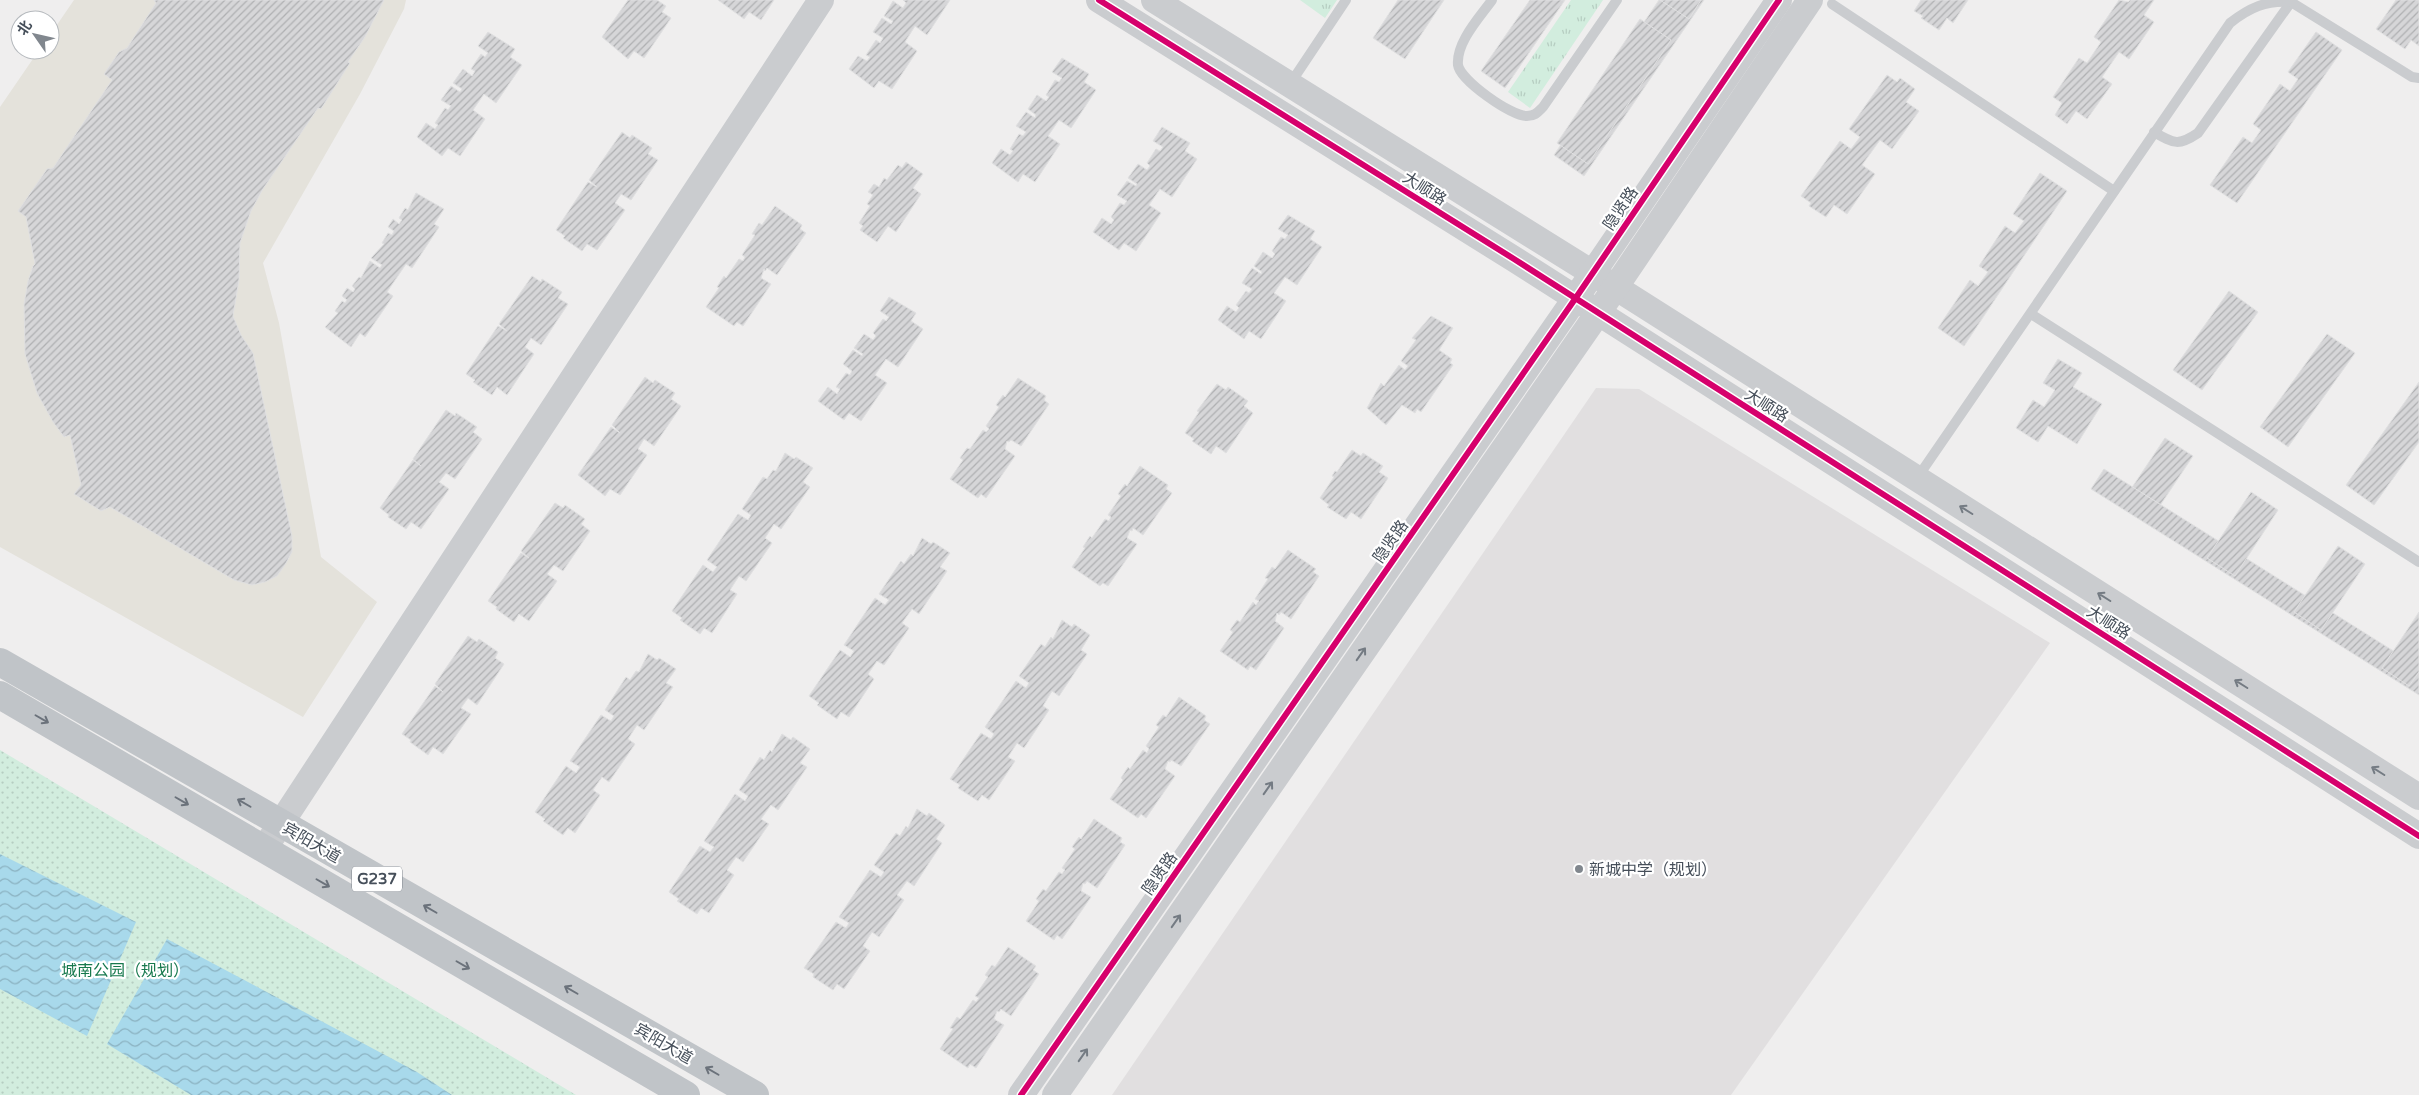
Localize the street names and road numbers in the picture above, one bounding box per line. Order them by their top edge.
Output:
street label: 大顺路 [1399,168,1450,210]
street label: 隐贤路 [1599,183,1643,234]
street label: 大顺路 [1741,385,1792,427]
street label: 隐贤路 [1369,516,1413,567]
street label: 大顺路 [2083,602,2134,644]
street label: 宾阳大道 [279,818,344,868]
street label: 隐贤路 [1138,848,1182,899]
road number: G237 [352,866,402,892]
street label: 宾阳大道 [631,1019,696,1069]

